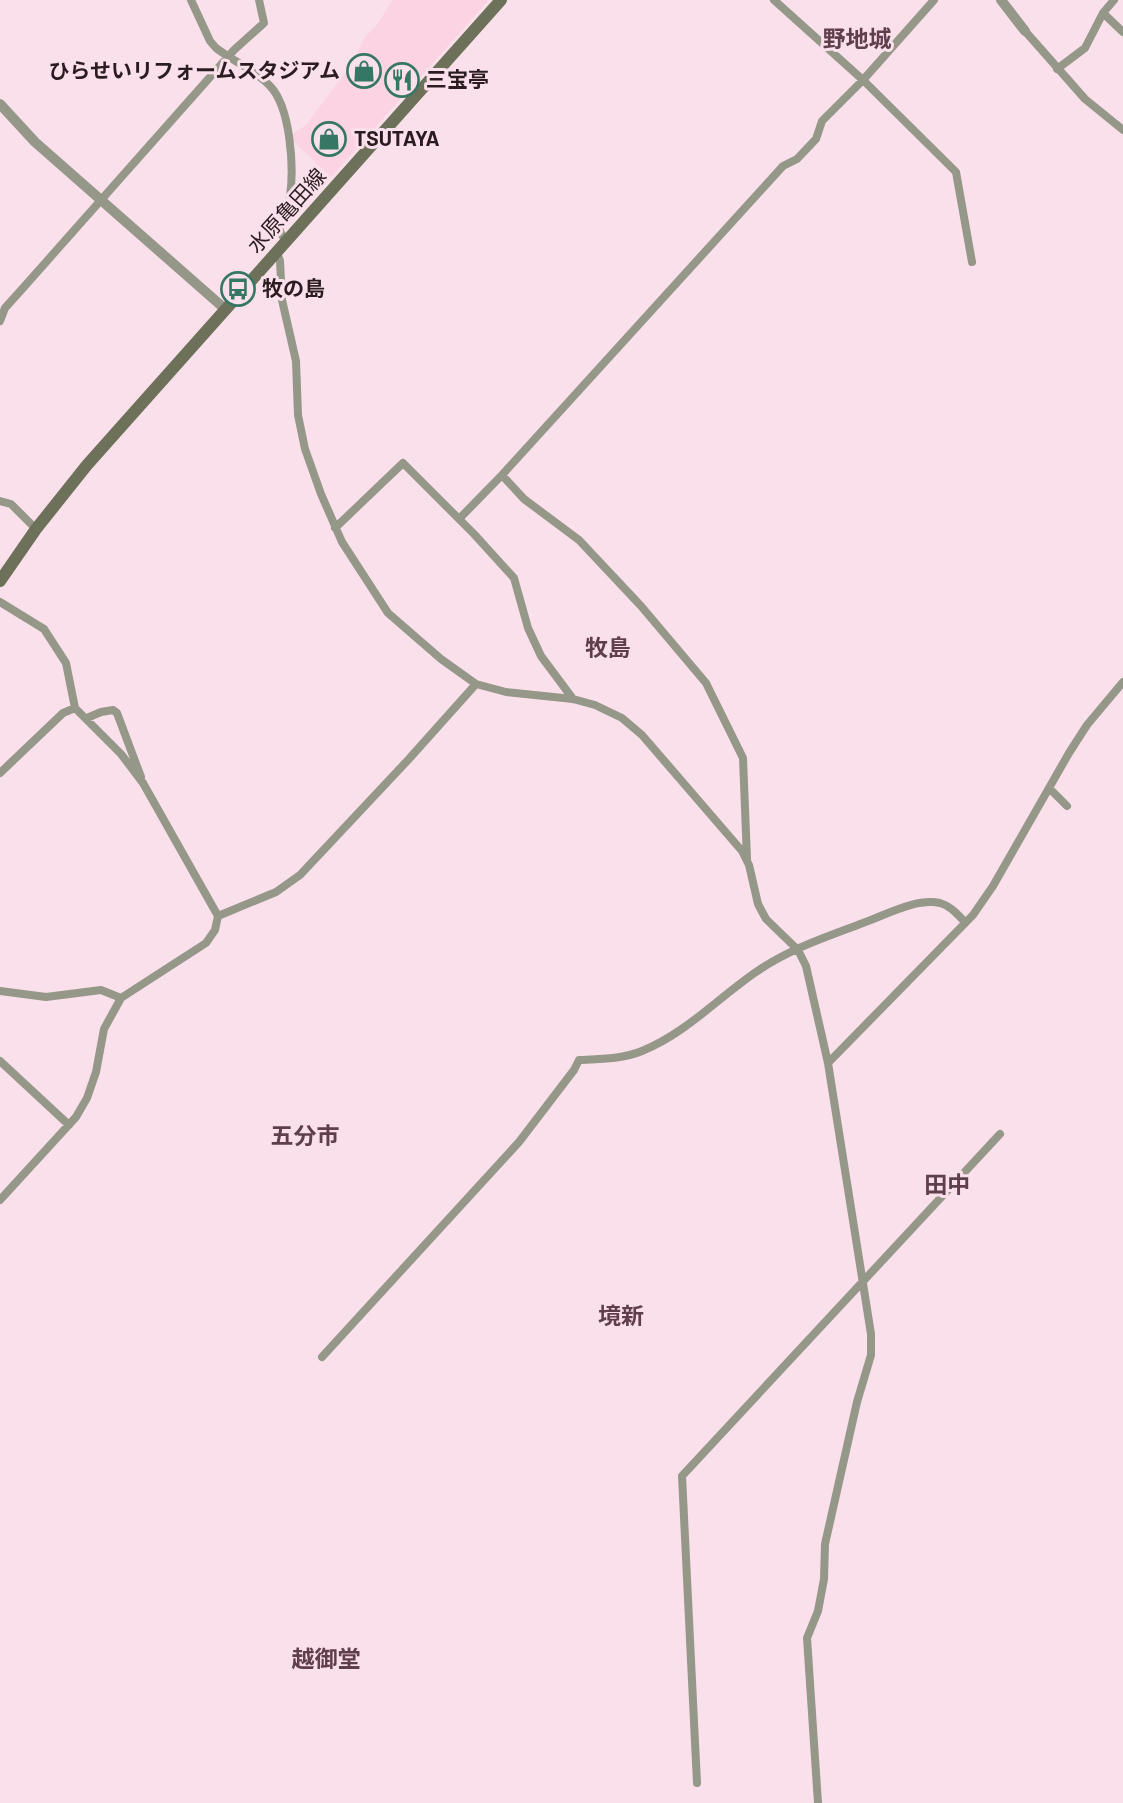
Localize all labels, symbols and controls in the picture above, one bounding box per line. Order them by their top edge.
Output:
district label: 野地城 [823,24,892,52]
shop icon: ひらせいリフォームスタジアム [345,52,383,90]
place label: ひらせいリフォームスタジアム [49,57,340,82]
restaurant icon: 三宝亭 [383,61,421,99]
place label: 三宝亭 [426,66,489,91]
shop icon: TSUTAYA [310,120,348,158]
place label: TSUTAYA [354,125,439,150]
street label: 水原亀田線 [241,163,330,257]
bus stop icon: 牧の島 [219,270,257,308]
place label: 牧の島 [262,275,325,300]
district label: 牧島 [585,633,631,661]
district label: 五分市 [271,1121,340,1149]
district label: 田中 [924,1170,970,1198]
district label: 境新 [598,1301,644,1329]
district label: 越御堂 [292,1644,361,1672]

